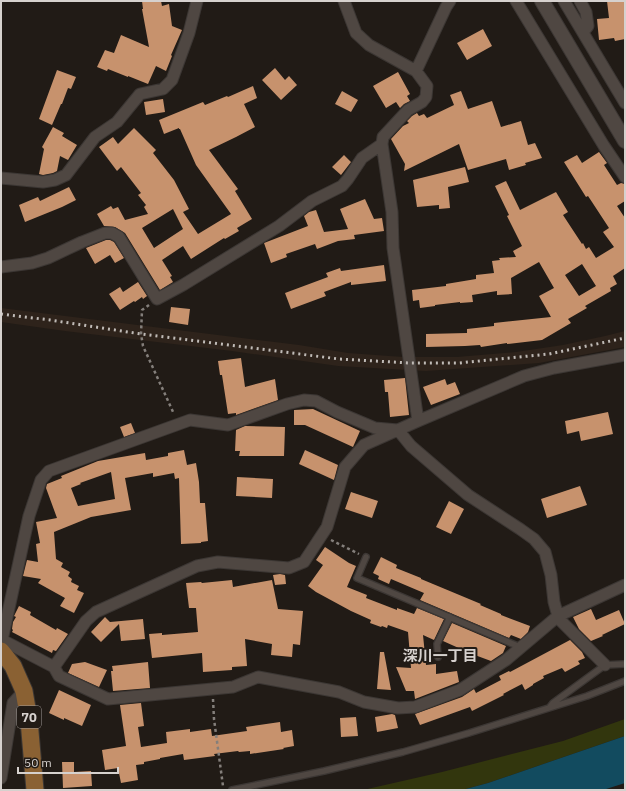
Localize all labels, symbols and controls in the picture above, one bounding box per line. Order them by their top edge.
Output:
district label: 深川一丁目 [402,646,478,665]
road number: 70 [17,706,41,728]
scale bar [18,749,118,775]
text: 50 m [24,755,52,770]

